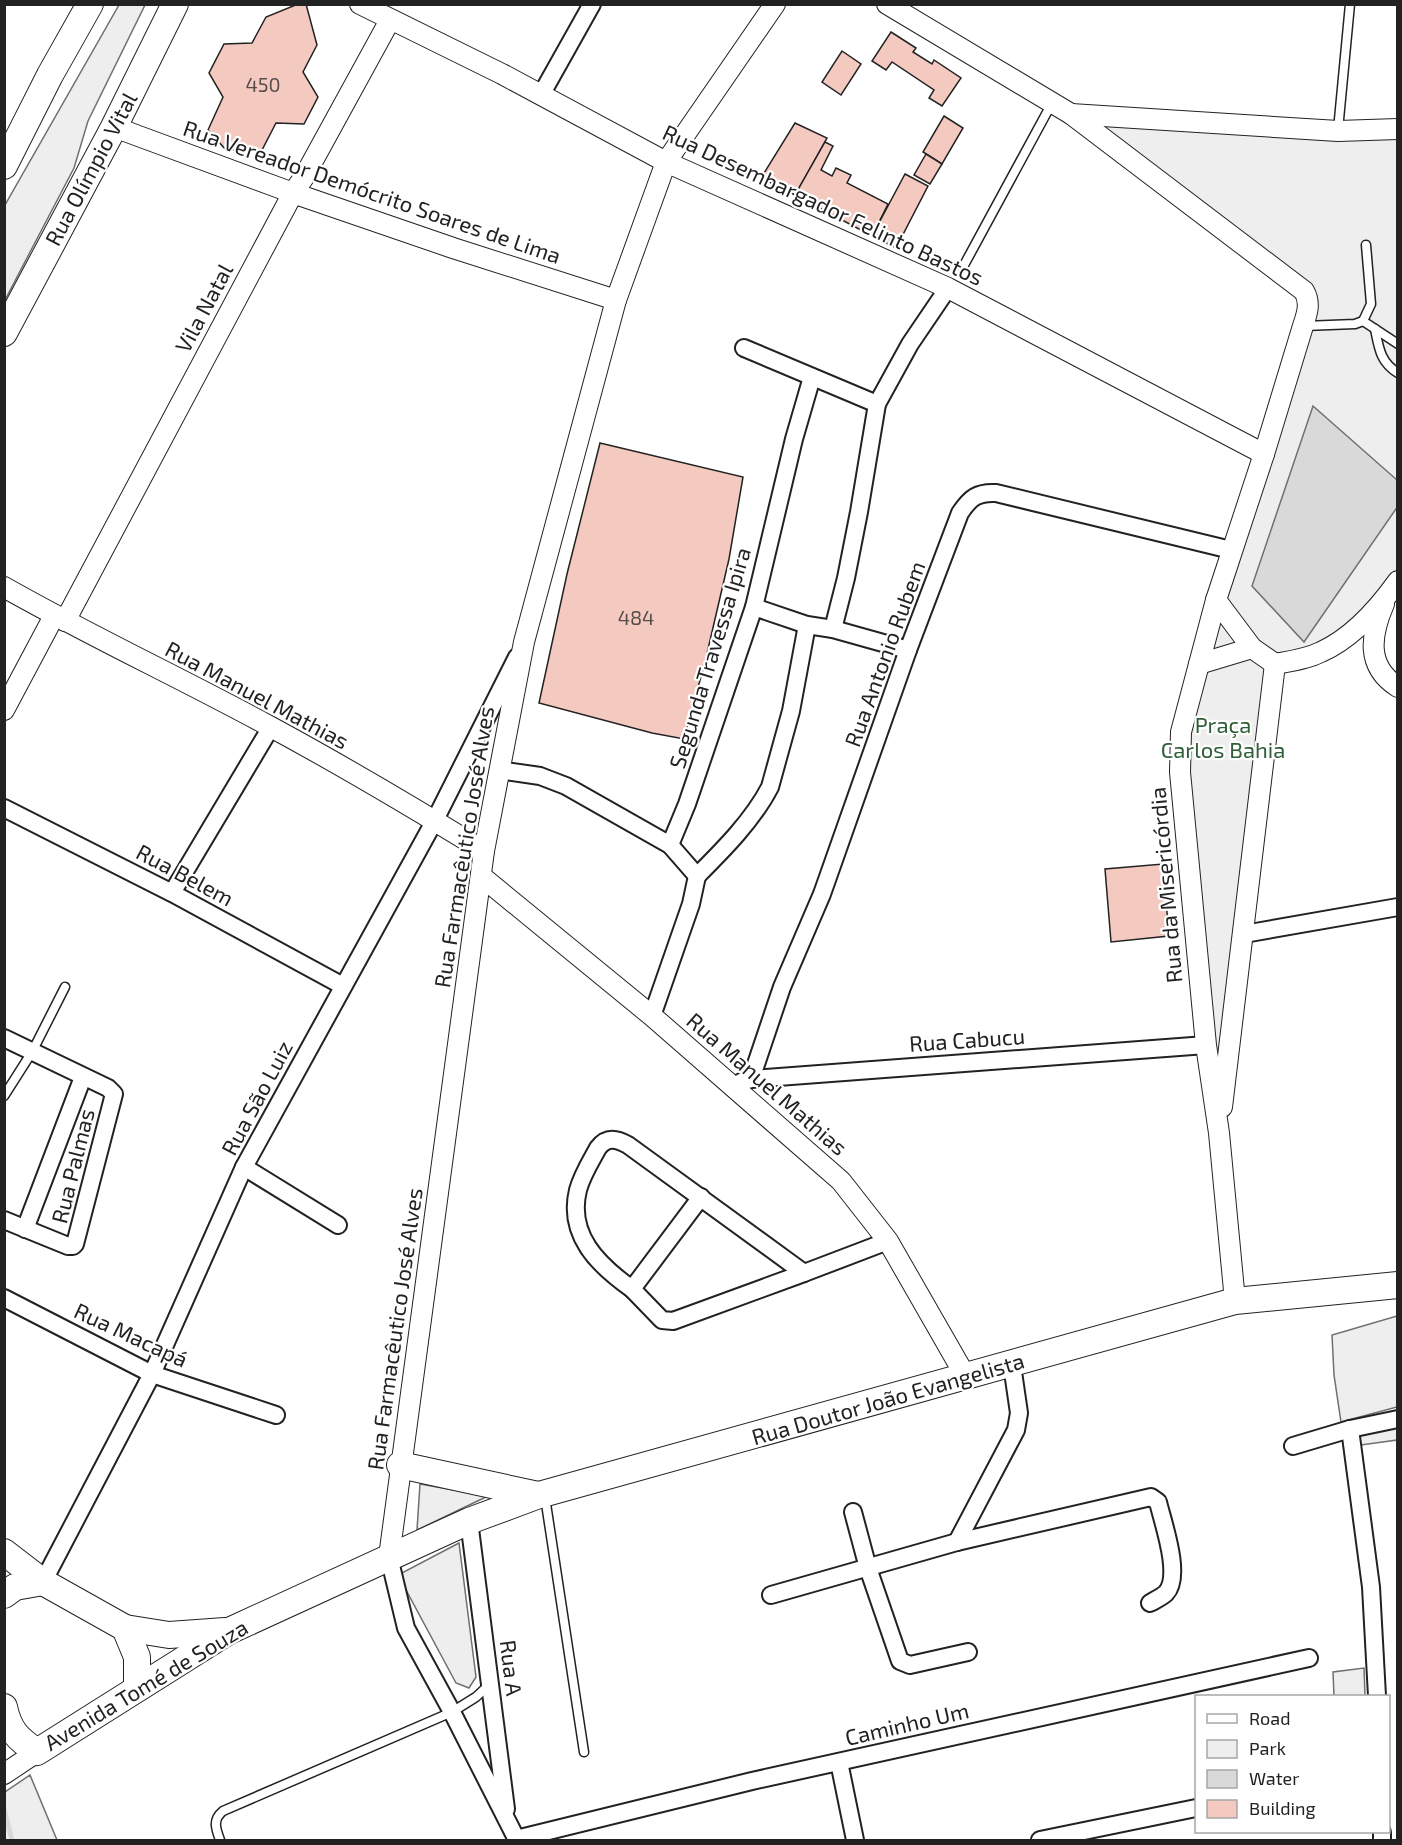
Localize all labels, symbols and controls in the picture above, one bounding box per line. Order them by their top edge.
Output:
house number: 450 [245,72,281,96]
street label: Rua Olímpio Vital [39,87,142,250]
street label: Rua Vereador Demócrito Soares de Lima [180,114,565,268]
street label: Rua Desembargador Felinto Bastos [659,118,988,290]
street label: Vila Natal [169,258,238,356]
street label: Segunda Travessa Ipira [663,544,755,772]
street label: Rua Antonio Rubem [838,557,930,750]
house number: 484 [618,605,654,629]
street label: Rua Manuel Mathias [161,635,354,753]
street label: Rua Farmacêutico José Alves [428,704,498,989]
park label: Praça Carlos Bahia [1161,711,1285,762]
street label: Rua da Misericórdia [1143,786,1187,984]
street label: Rua Belem [132,838,238,911]
street label: Rua Manuel Mathias [682,1007,853,1160]
street label: Rua Cabucu [908,1022,1026,1056]
street label: Rua São Luiz [215,1036,297,1159]
street label: Rua Palmas [45,1106,99,1226]
street label: Rua Farmacêutico José Alves [361,1186,427,1472]
street label: Rua Macapá [71,1296,192,1372]
street label: Rua Doutor João Evangelista [748,1347,1027,1449]
street label: Avenida Tomé de Souza [39,1613,252,1755]
street label: Rua A [496,1638,528,1698]
legend [1195,1695,1390,1833]
street label: Caminho Um [842,1696,971,1750]
text: Road [1249,1707,1290,1729]
text: Park [1249,1737,1286,1759]
text: Water [1249,1767,1299,1789]
text: Building [1249,1797,1316,1819]

